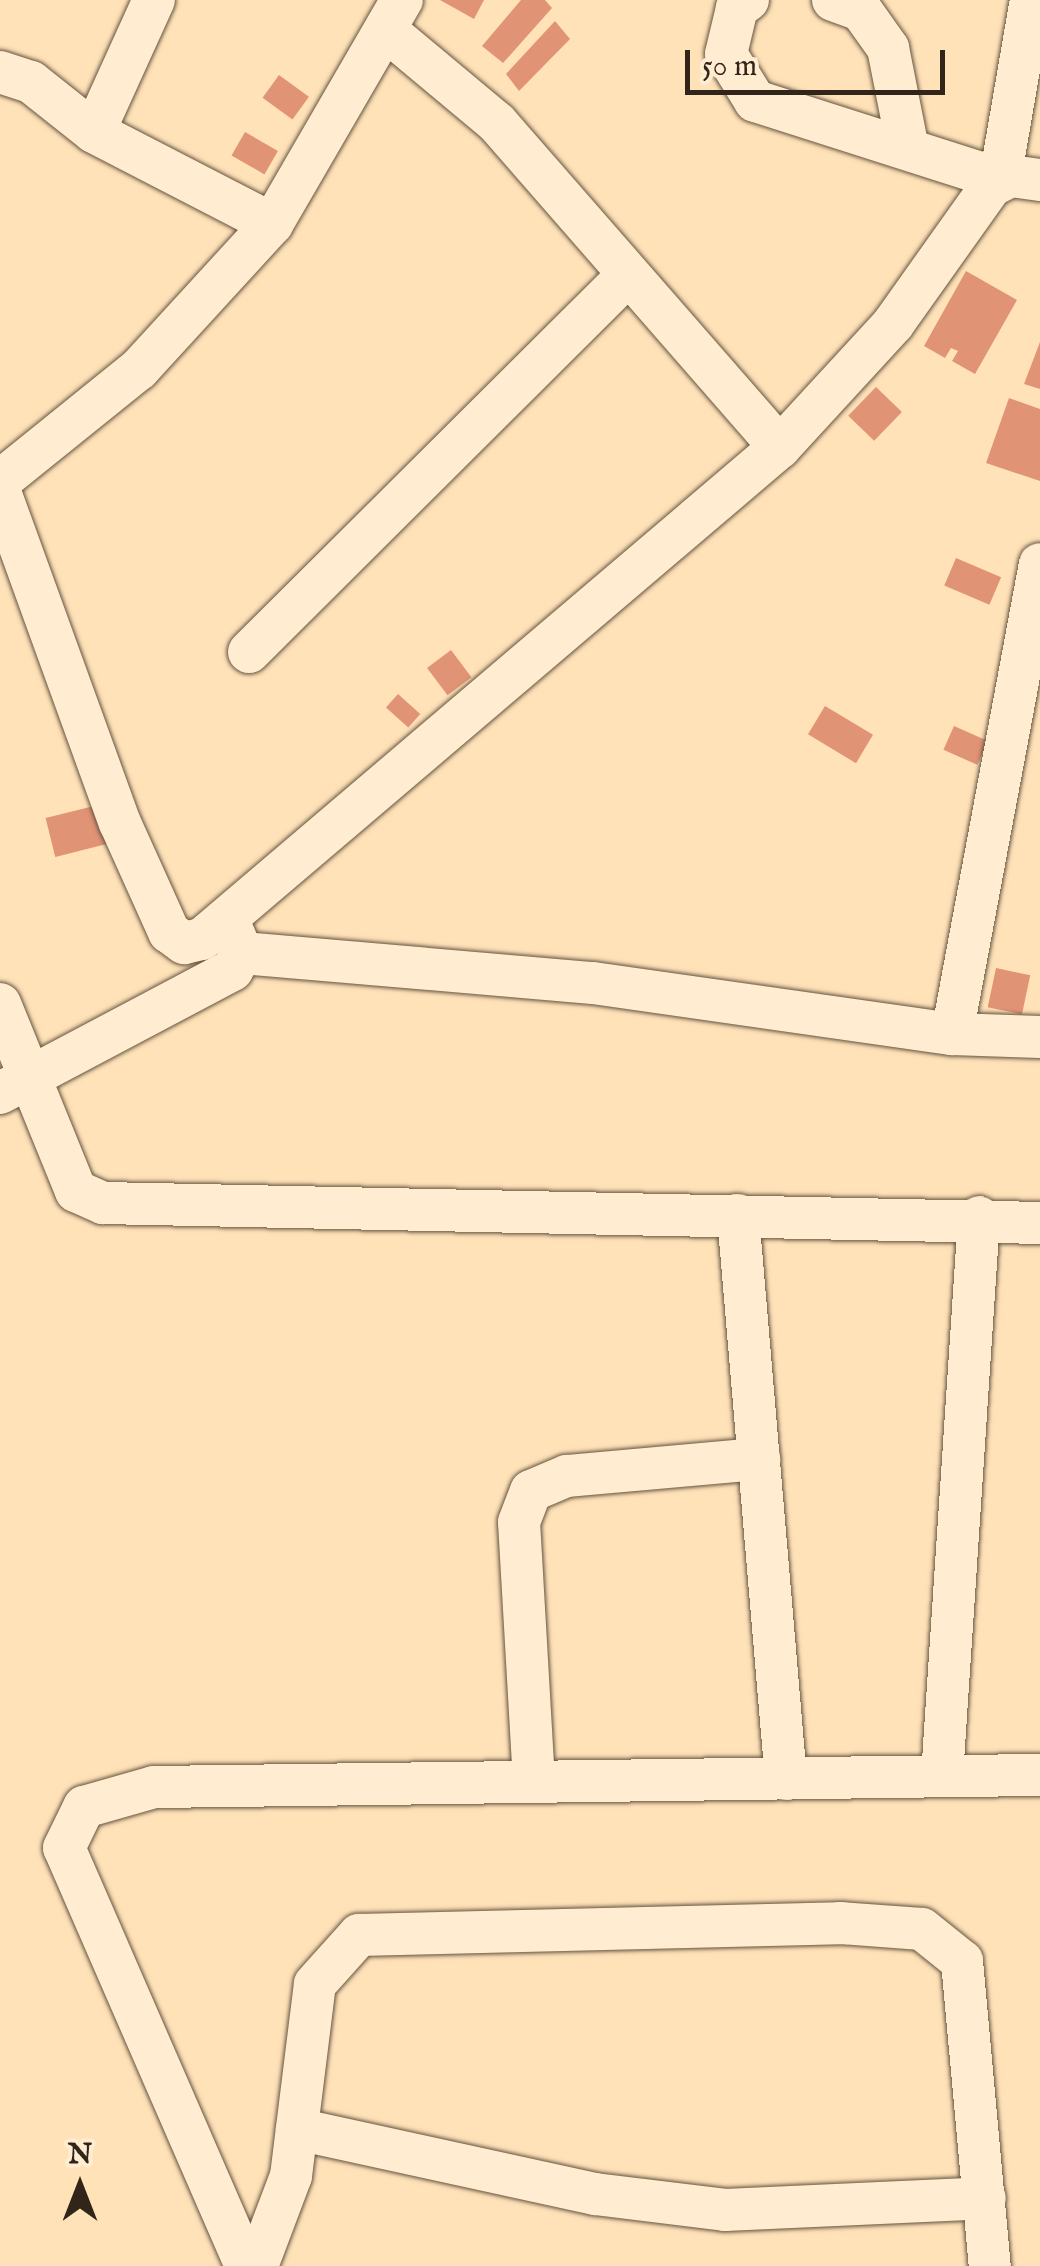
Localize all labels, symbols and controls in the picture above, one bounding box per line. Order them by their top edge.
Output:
scale bar [690,30,950,92]
text: 50 m [702,48,757,86]
north arrow [30,2136,130,2236]
text: N [68,2138,92,2173]

